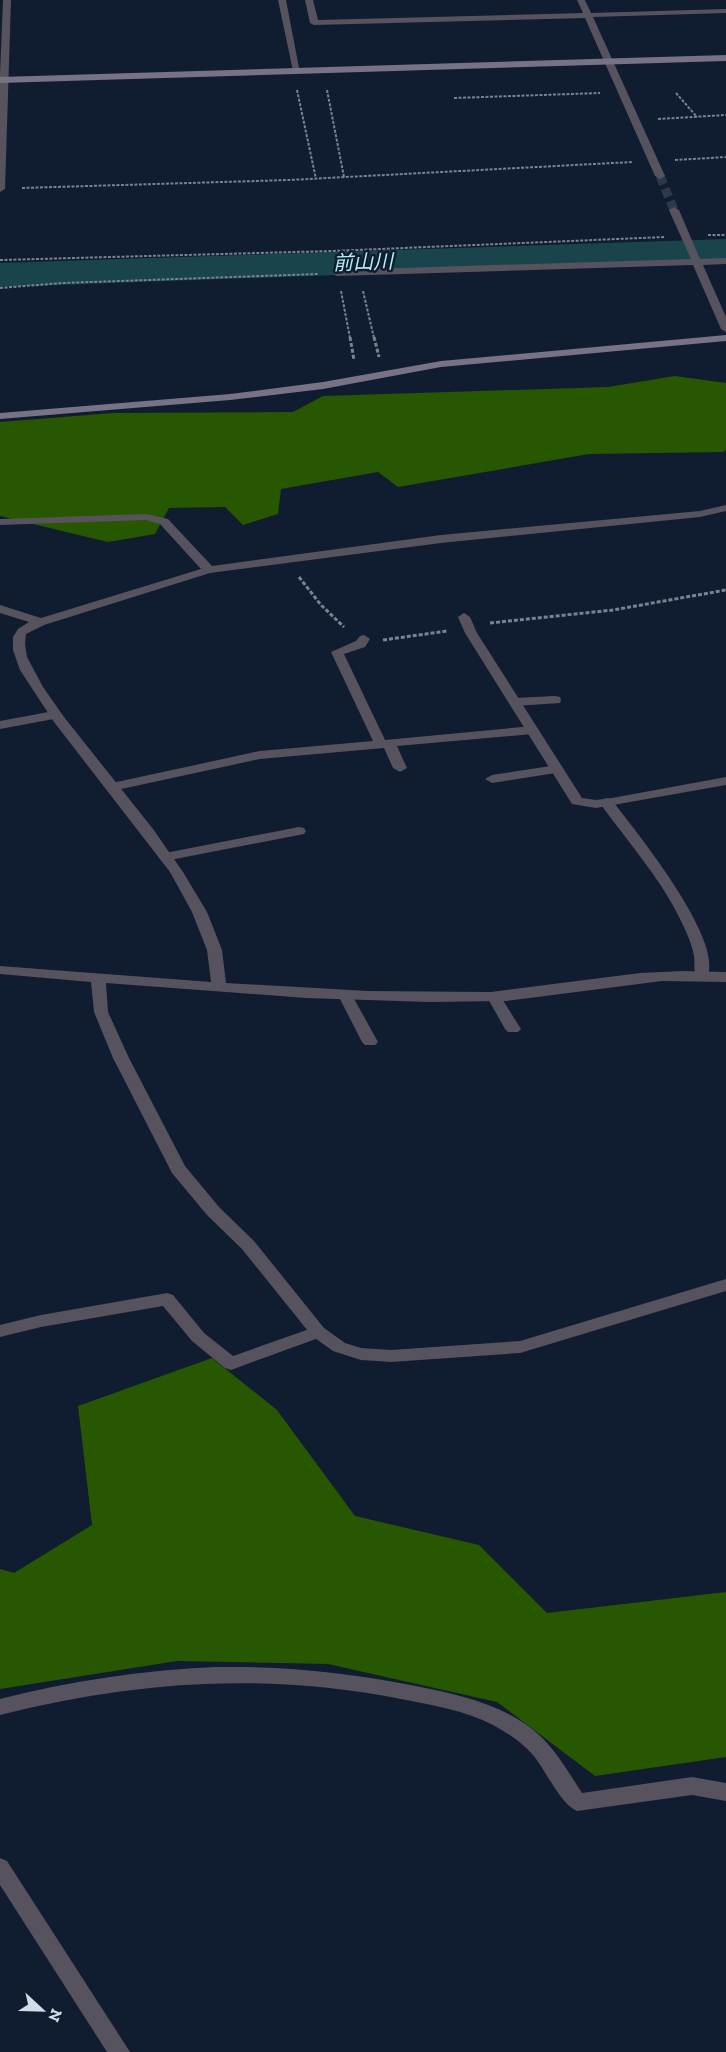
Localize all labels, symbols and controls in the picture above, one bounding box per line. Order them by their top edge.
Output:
water label: 前山川 [333,249,395,275]
north arrow [12,1980,72,2040]
text: N [44,2006,67,2025]

